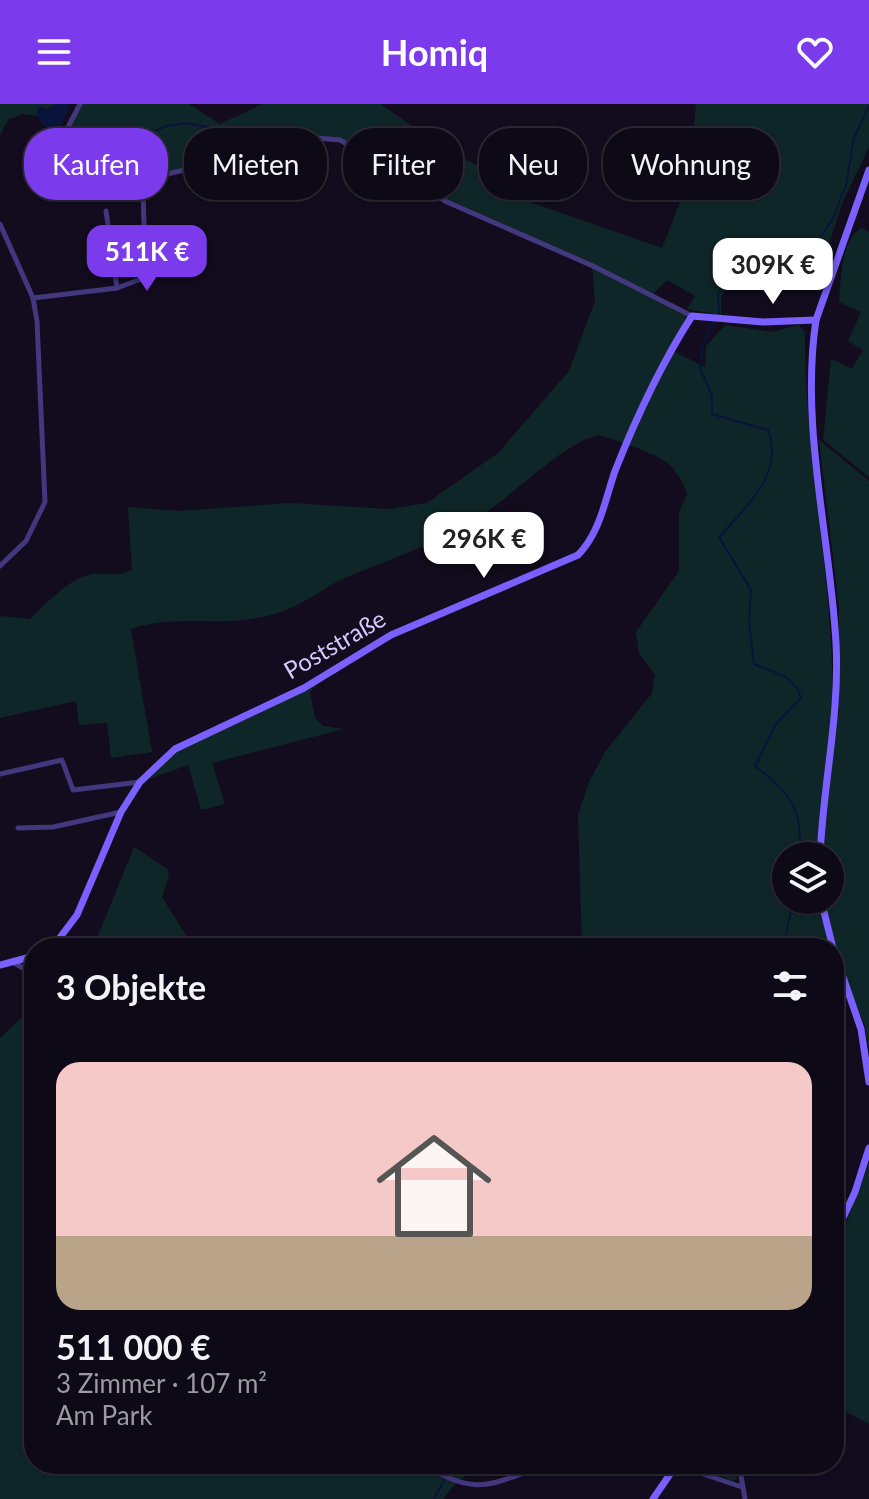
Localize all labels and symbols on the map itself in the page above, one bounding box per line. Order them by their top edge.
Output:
pin: 511K € [82,225,212,293]
pin: 309K € [708,238,838,306]
pin: 296K € [419,512,549,580]
street label: Poststraße [278,603,390,684]

